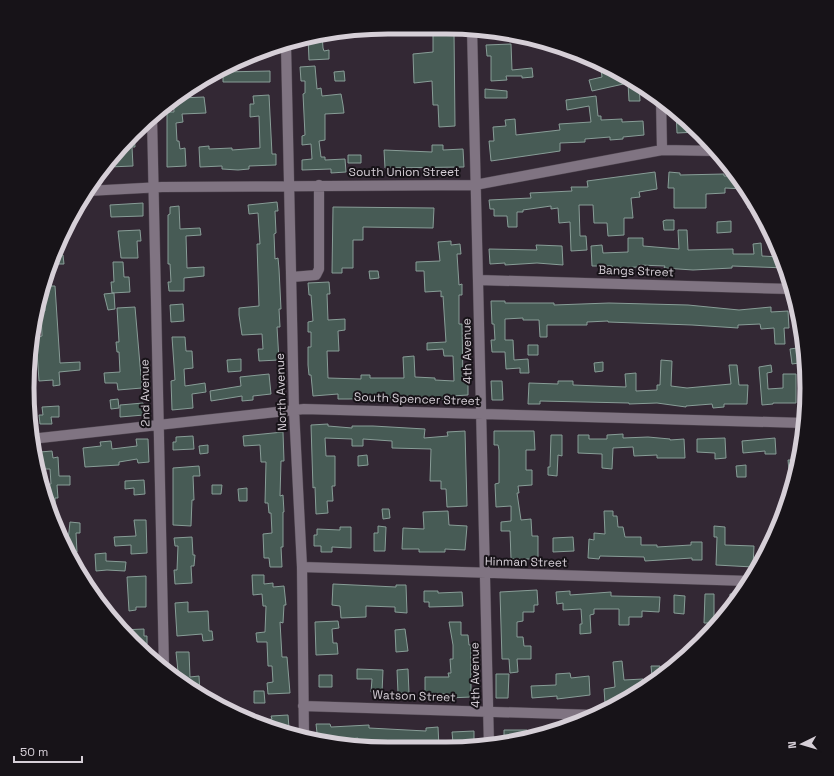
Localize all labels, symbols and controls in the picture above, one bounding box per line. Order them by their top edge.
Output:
street label: South Union Street [349,164,459,180]
street label: Bangs Street [598,262,674,280]
street label: 4th Avenue [458,318,476,384]
street label: North Avenue [272,353,290,431]
street label: 2nd Avenue [136,359,154,427]
street label: South Spencer Street [354,389,480,409]
street label: Hinman Street [485,553,567,571]
street label: 4th Avenue [466,642,484,708]
street label: Watson Street [372,687,456,705]
north arrow [782,724,822,764]
scale bar [14,738,82,764]
text: N [785,741,799,749]
text: 50 m [20,744,48,760]

